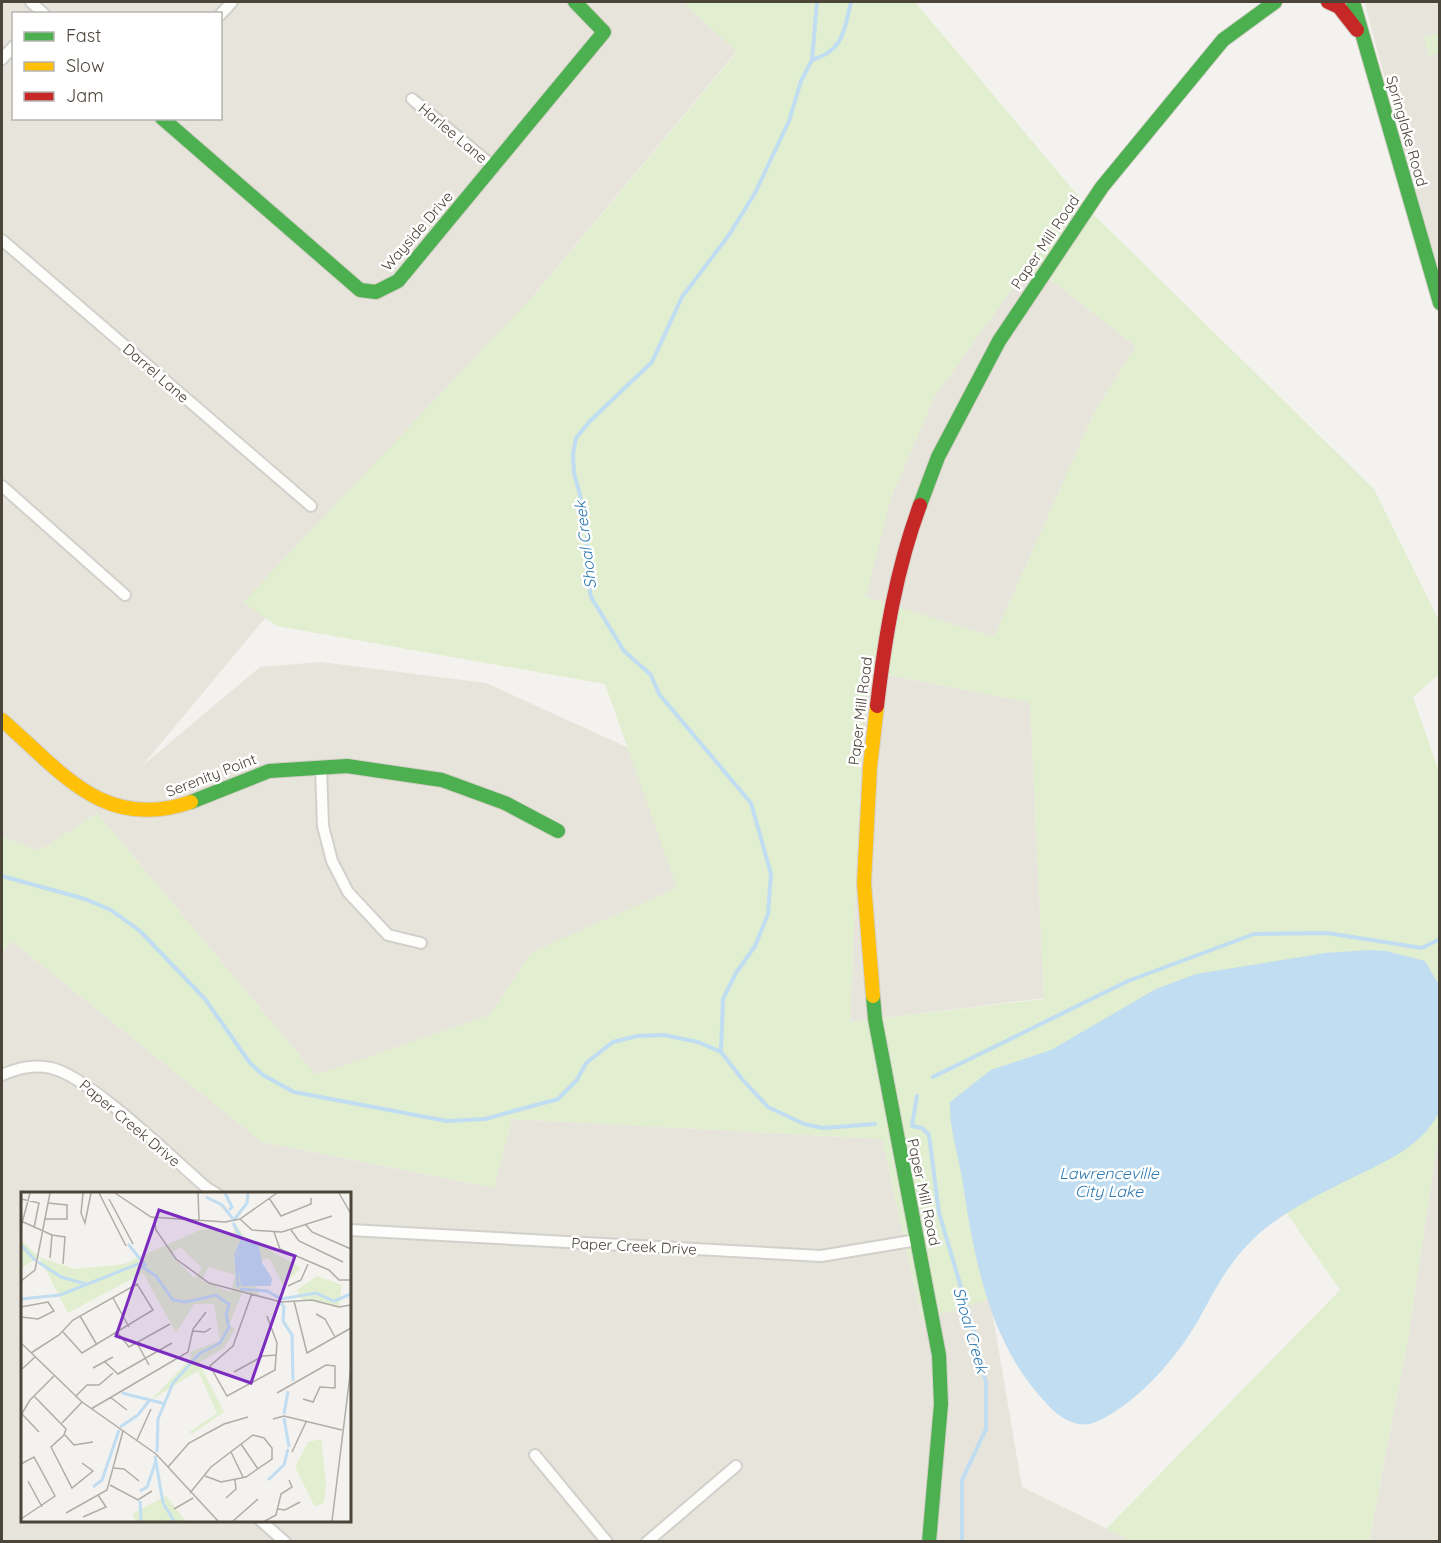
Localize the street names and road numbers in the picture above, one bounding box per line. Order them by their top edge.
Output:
street label: Springlake Road [1382,73,1432,189]
street label: Harlee Lane [415,99,491,167]
street label: Wayside Drive [377,187,457,275]
street label: Paper Mill Road [1007,191,1083,293]
street label: Darrel Lane [119,339,193,407]
street label: Paper Mill Road [844,656,876,766]
street label: Serenity Point [163,749,259,801]
street label: Paper Creek Drive [76,1075,184,1171]
street label: Paper Mill Road [903,1137,945,1247]
street label: Paper Creek Drive [571,1233,697,1259]

